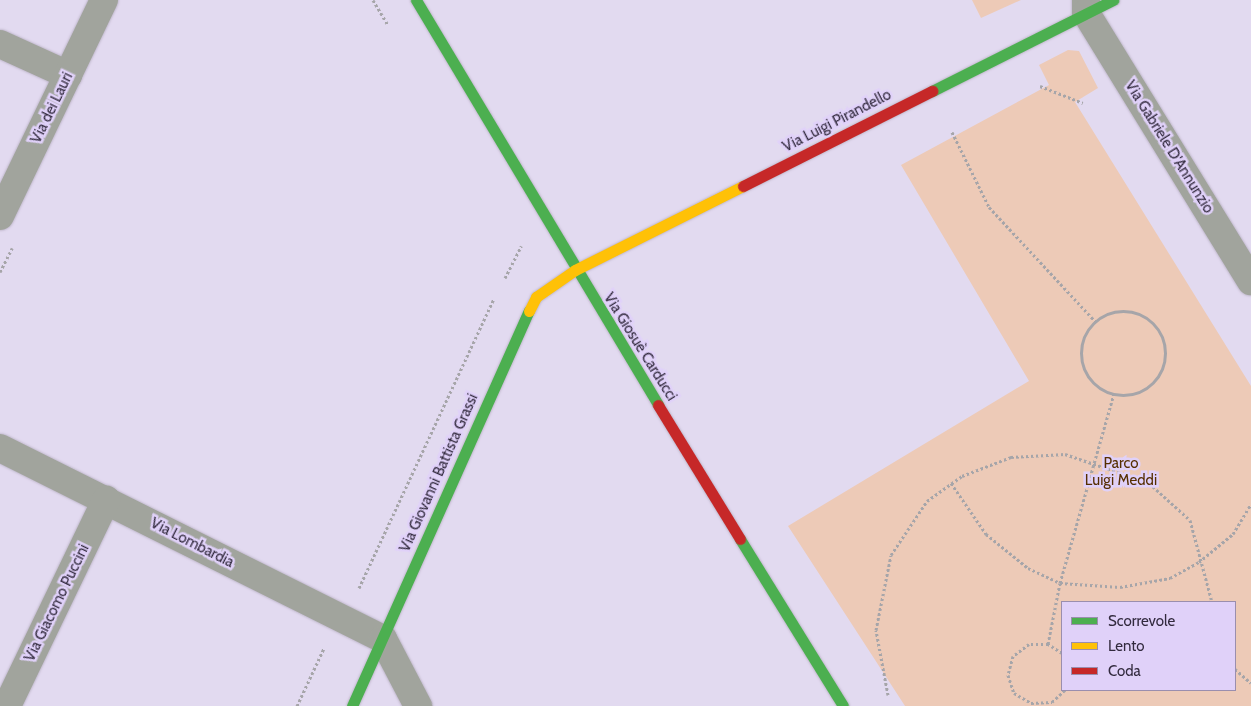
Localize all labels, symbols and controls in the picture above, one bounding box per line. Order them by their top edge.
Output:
street label: Via dei Lauri [27,70,77,146]
street label: Via Gabriele D'Annunzio [1121,77,1217,217]
street label: Via Luigi Pirandello [780,86,894,156]
street label: Via Giosuè Carducci [600,290,680,404]
street label: Via Giovanni Battista Grassi [396,391,482,555]
park label: Parco Luigi Meddi [1085,454,1157,489]
street label: Via Lombardia [147,514,237,572]
street label: Via Giacomo Puccini [21,541,93,665]
legend [1061,601,1236,691]
text: Scorrevole [1108,612,1175,630]
text: Lento [1108,637,1145,655]
text: Coda [1108,662,1141,680]

